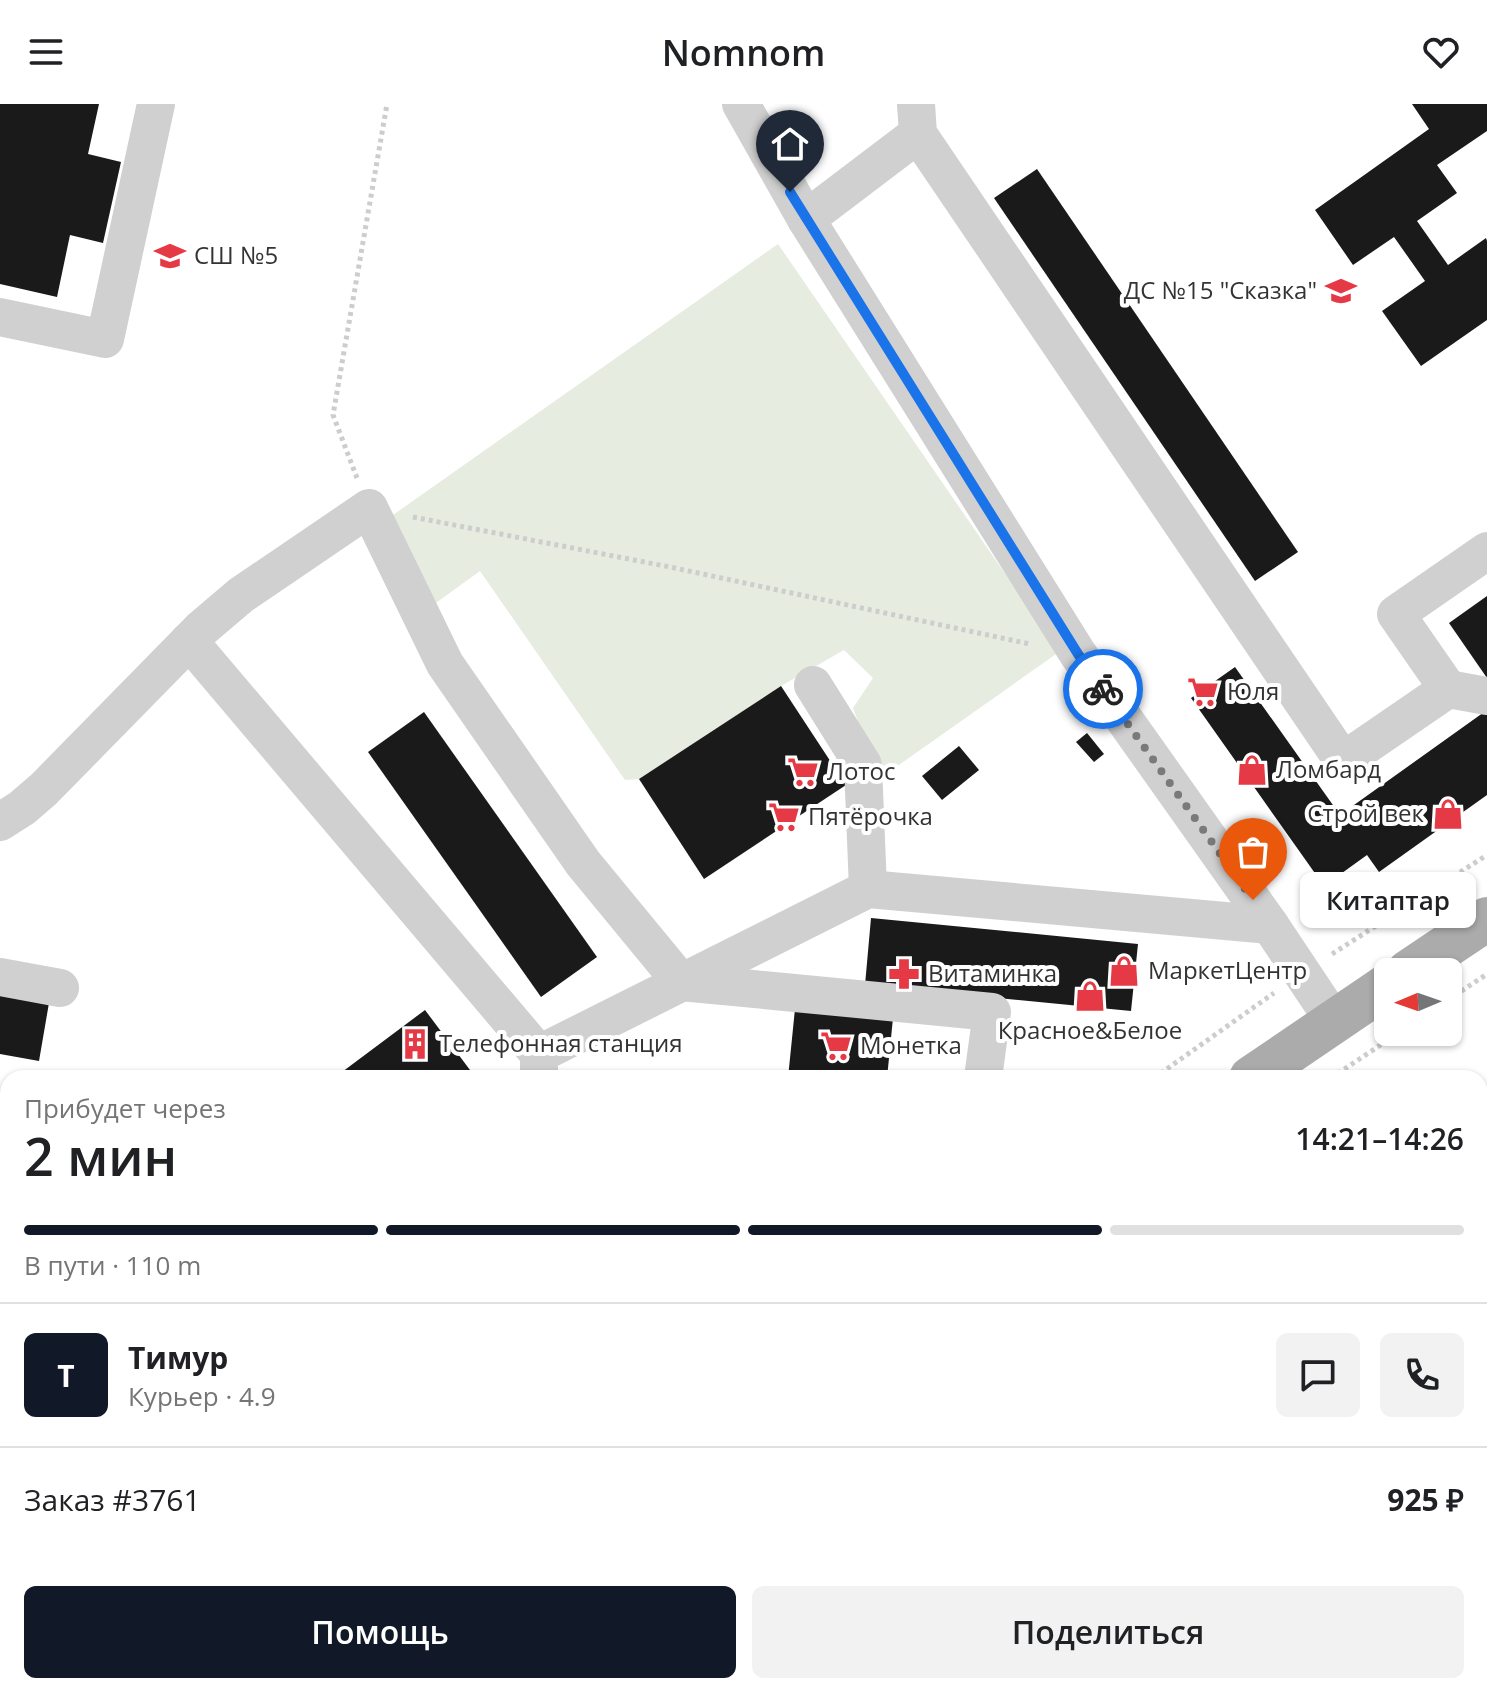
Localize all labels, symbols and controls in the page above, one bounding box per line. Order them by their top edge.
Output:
text: Nomnom [662,28,825,77]
icon: menu [24,30,68,74]
icon: heart [1419,30,1463,74]
pin [756,110,824,192]
icon: home [768,122,812,166]
place label: СШ №5 [194,238,278,271]
school or university icon: СШ №5 [153,239,187,273]
place label: ДС №15 "Сказка" [1124,273,1317,306]
school or university icon: ДС №15 "Сказка" [1324,274,1358,308]
courier [1063,649,1143,729]
icon: bike [1081,667,1125,711]
place label: Юля [1227,674,1279,707]
supermarket icon: Юля [1186,675,1220,709]
place label: Ломбард [1276,752,1381,785]
shop icon: Ломбард [1235,753,1269,787]
place label: Лотос [827,754,896,787]
supermarket icon: Лотос [786,755,820,789]
place label: Строй век [1307,796,1425,829]
shop icon: Строй век [1431,797,1465,831]
place label: Пятёрочка [808,799,933,832]
supermarket icon: Пятёрочка [767,800,801,834]
pin [1219,818,1287,900]
icon: bag [1231,830,1275,874]
callout: Китаптар [1301,872,1477,928]
text: Китаптар [1326,882,1450,918]
place label: МаркетЦентр [1148,953,1307,986]
shop icon: МаркетЦентр [1107,954,1141,988]
place label: Витаминка [928,956,1057,989]
pharmacy icon: Витаминка [887,957,921,991]
north arrow [1374,958,1462,1046]
map controls [1374,958,1462,1046]
shop icon: Красное&Белое [1073,979,1107,1013]
place label: Красное&Белое [998,1013,1182,1046]
place label: Телефонная станция [439,1026,683,1059]
building icon: Телефонная станция [398,1027,432,1061]
place label: Монетка [860,1028,962,1061]
supermarket icon: Монетка [819,1029,853,1063]
text: Прибудет через [24,1090,226,1126]
text: 14:21–14:26 [1295,1118,1464,1159]
text: 2 мин [24,1120,177,1191]
text: В пути · 110 m [24,1247,201,1283]
button: chat [1276,1333,1360,1417]
button: phone [1380,1333,1464,1417]
text: Тимур [128,1337,228,1378]
text: Т [57,1355,75,1396]
text: Курьер · 4.9 [128,1378,276,1414]
text: Заказ #3761 [24,1479,201,1520]
text: 925 ₽ [1387,1479,1464,1520]
button: Помощь [24,1586,736,1678]
button: Поделиться [752,1586,1464,1678]

